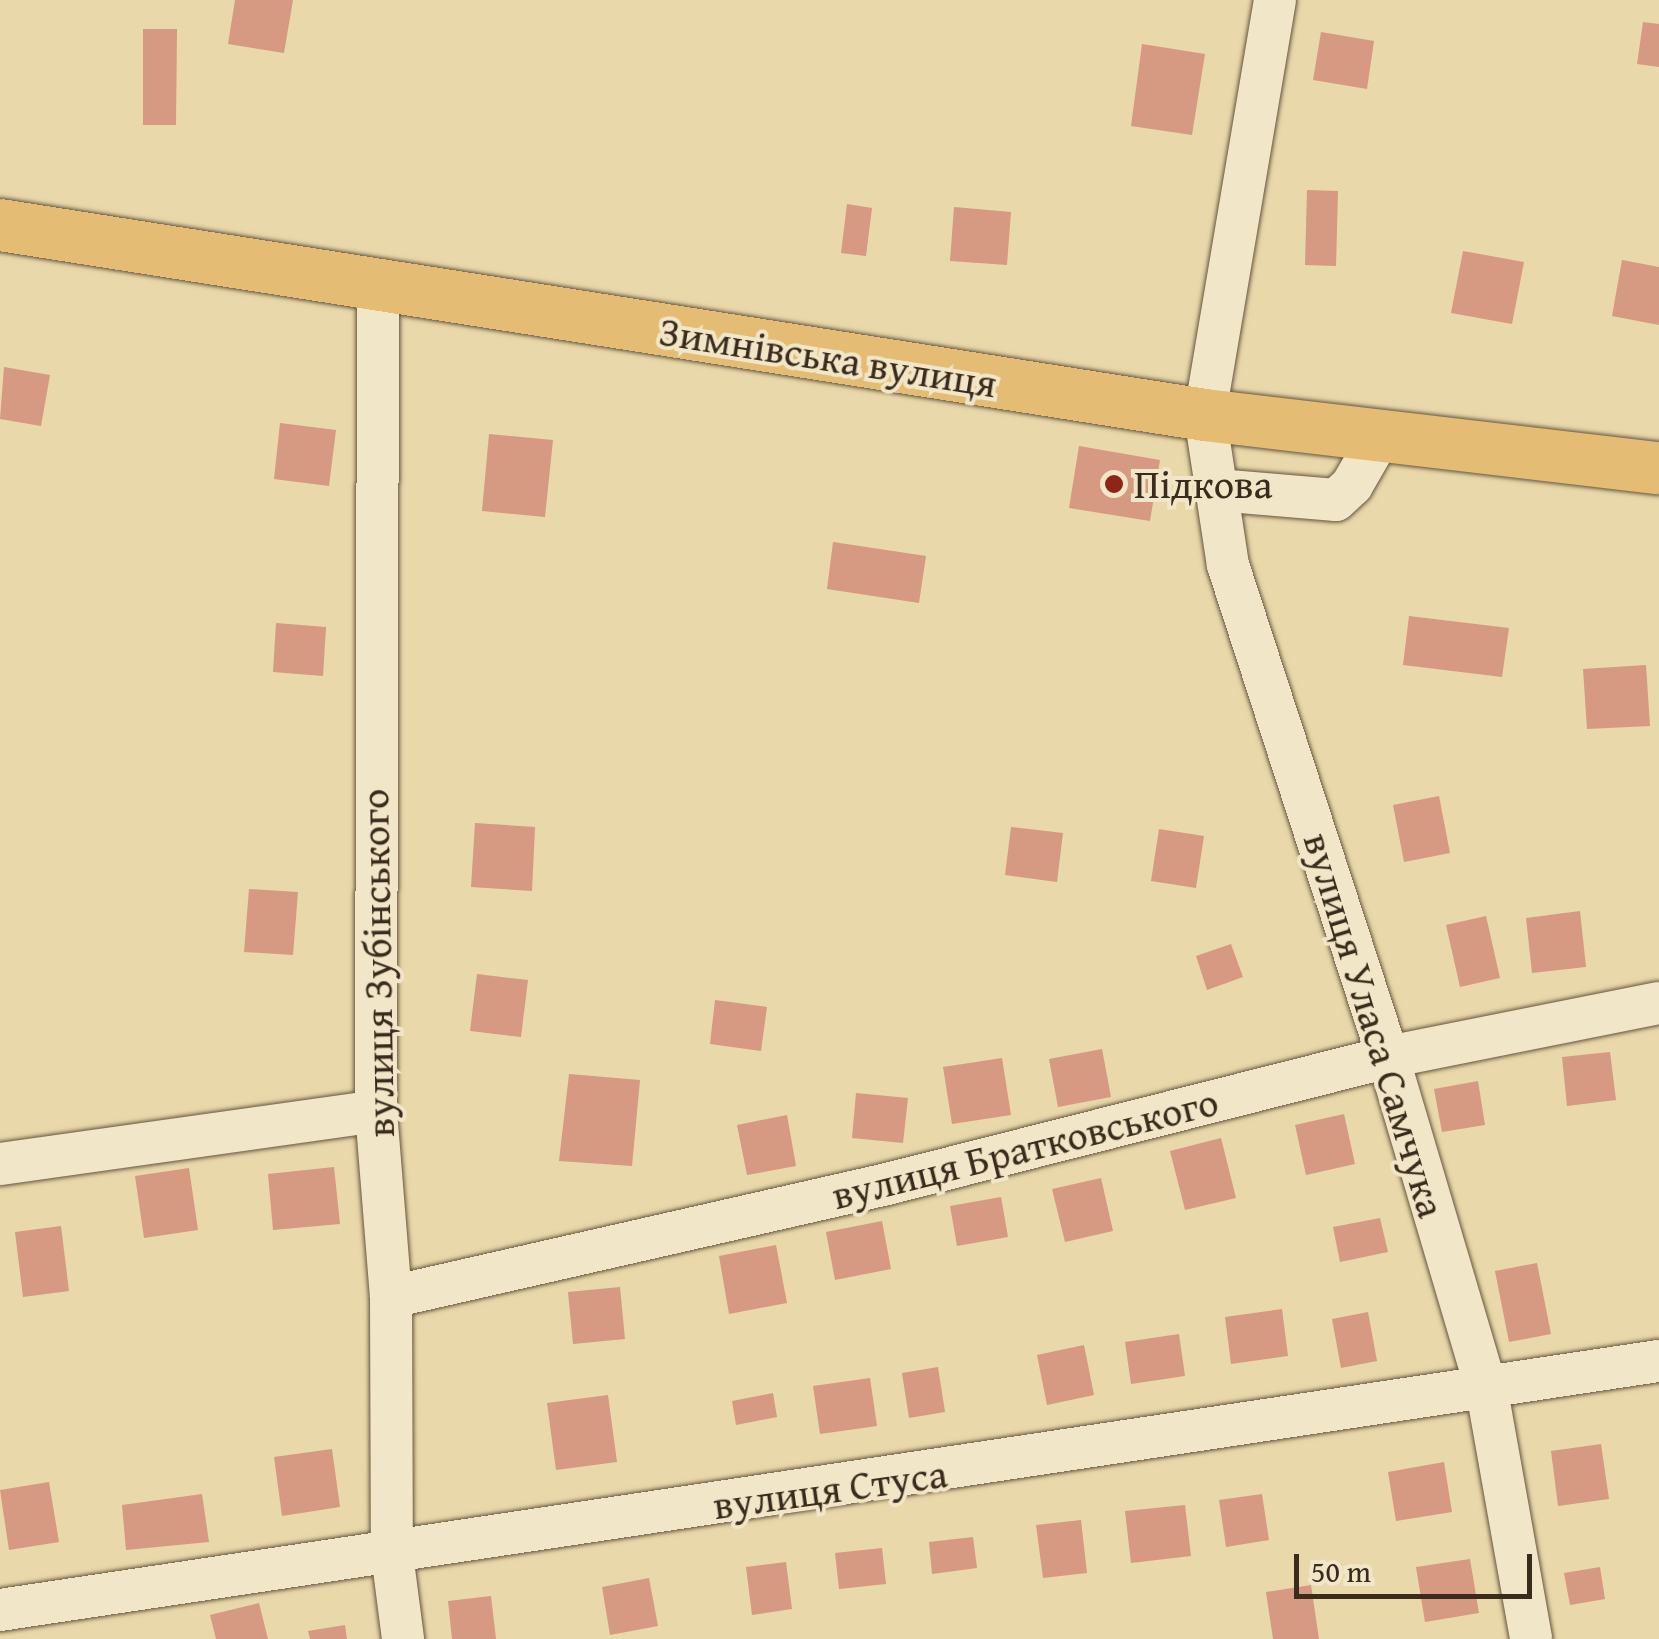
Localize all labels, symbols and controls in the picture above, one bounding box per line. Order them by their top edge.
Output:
street label: Зимнівська вулиця [656,307,1000,407]
place label: Підкова [1134,460,1273,508]
marker: Підкова [1103,473,1125,495]
street label: вулиця Зубінського [350,788,404,1138]
street label: вулиця Уласа Самчука [1294,827,1456,1223]
street label: вулиця Братковського [827,1077,1223,1219]
street label: вулиця Стуса [710,1449,950,1529]
scale bar [1299,1534,1536,1596]
text: 50 m [1311,1549,1371,1593]

